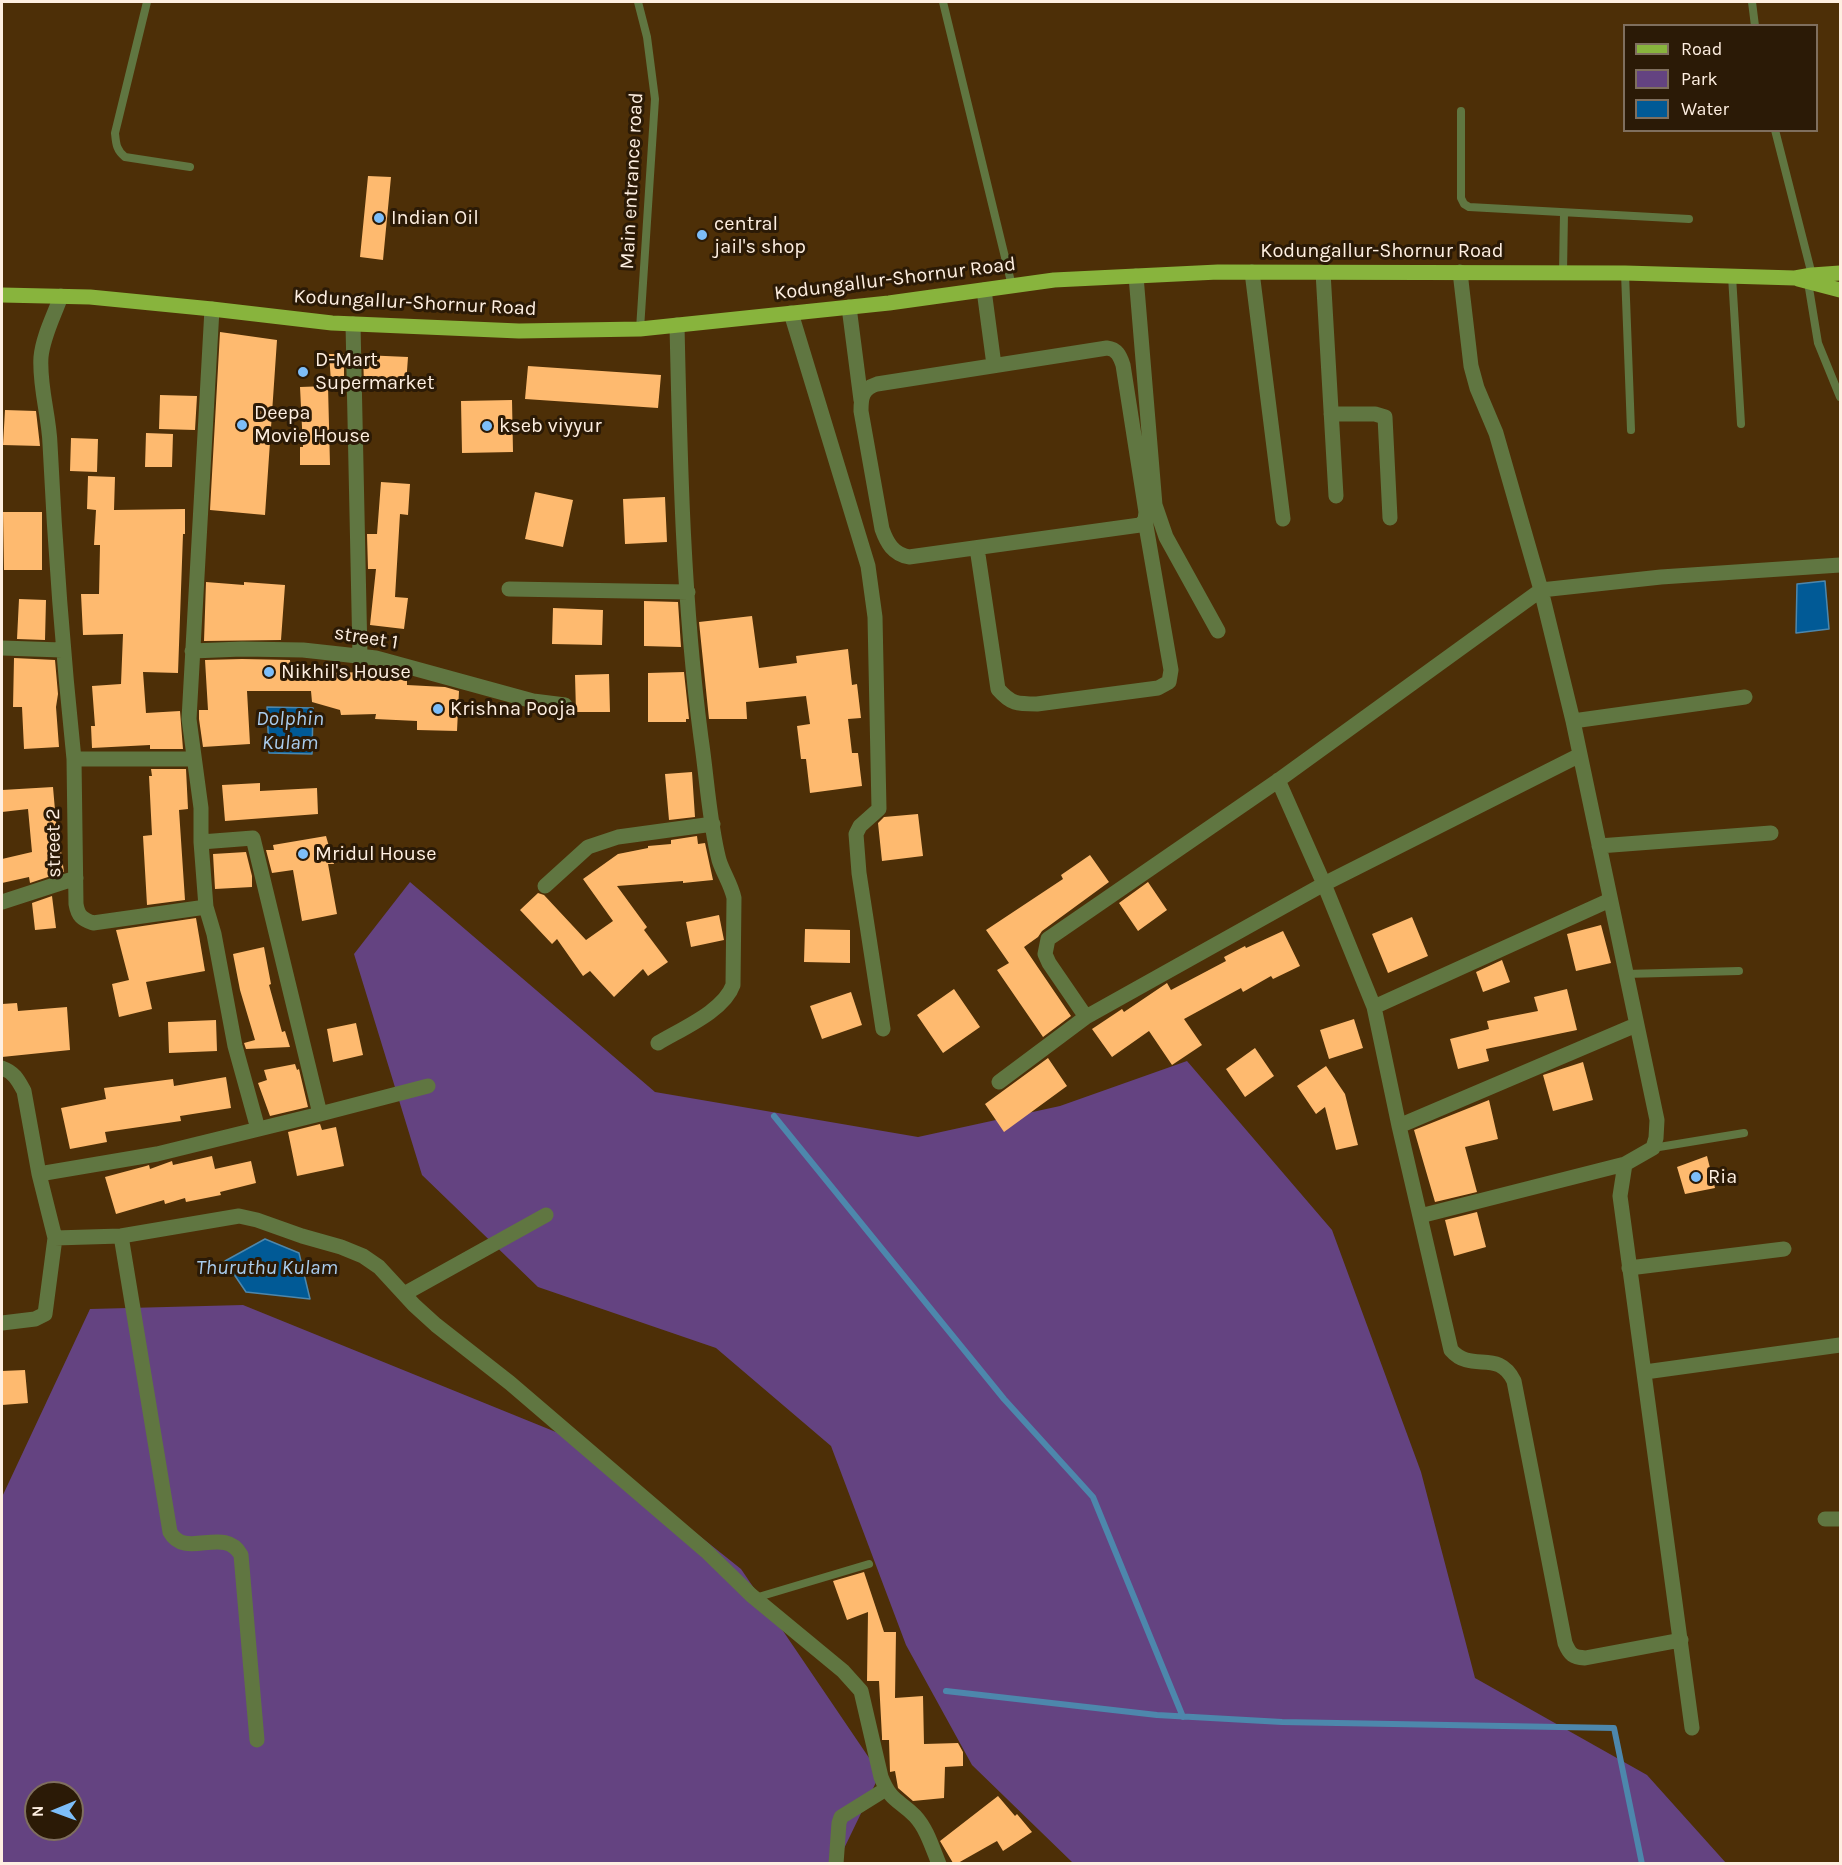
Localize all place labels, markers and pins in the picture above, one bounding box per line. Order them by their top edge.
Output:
place label: Indian Oil [391,206,479,230]
marker: Indian Oil [372,211,386,225]
place label: central jail's shop [714,212,806,259]
marker: central jail's shop [695,228,709,242]
place label: D-Mart Supermarket [315,348,434,395]
marker: D-Mart Supermarket [296,365,310,379]
place label: Deepa Movie House [254,401,370,448]
place label: kseb viyyur [499,414,602,438]
marker: Deepa Movie House [235,418,249,432]
marker: kseb viyyur [480,419,494,433]
place label: Nikhil's House [281,660,411,684]
marker: Nikhil's House [262,665,276,679]
place label: Krishna Pooja [450,697,576,721]
marker: Krishna Pooja [431,702,445,716]
place label: Mridul House [315,842,437,866]
marker: Mridul House [296,847,310,861]
place label: Ria [1708,1165,1737,1189]
marker: Ria [1689,1170,1703,1184]

